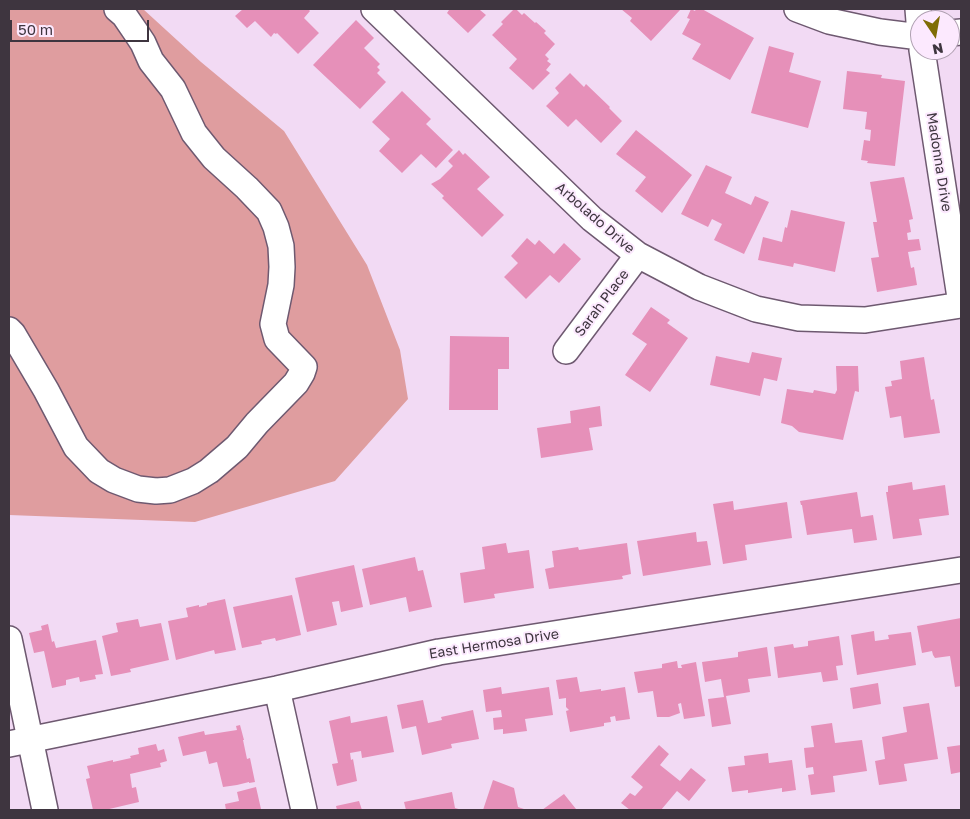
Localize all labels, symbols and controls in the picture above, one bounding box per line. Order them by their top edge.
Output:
scale bar [12,10,151,42]
north arrow [910,10,960,60]
text: 50 m [18,20,53,38]
text: N [931,40,945,59]
street label: Madonna Drive [923,111,955,213]
street label: Arbolado Drive [552,179,638,257]
street label: Sarah Place [571,266,633,340]
street label: East Hermosa Drive [428,625,560,663]

